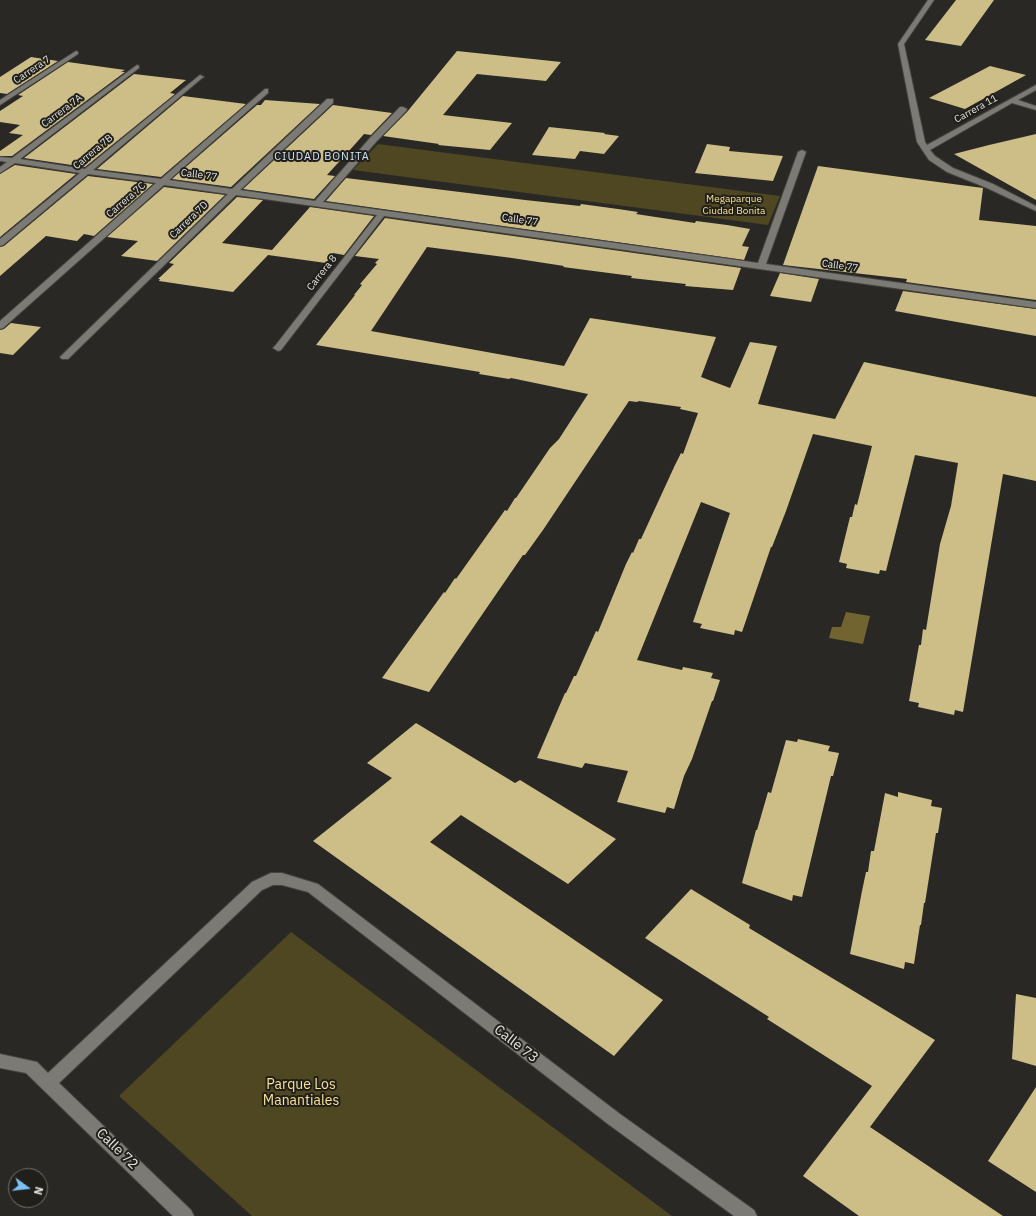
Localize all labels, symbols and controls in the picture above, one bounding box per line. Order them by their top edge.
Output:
street label: Carrera 7 [11,53,53,87]
street label: Carrera 7A [39,92,85,130]
street label: Carrera 11 [952,92,1000,126]
street label: Carrera 7B [71,132,115,172]
district label: CIUDAD BONITA [274,150,370,164]
street label: Calle 77 [180,167,218,183]
street label: Carrera 7C [104,180,148,220]
park label: Megaparque Ciudad Bonita [703,193,765,216]
street label: Carrera 7D [167,199,211,241]
street label: Calle 77 [501,211,539,229]
street label: Carrera 8 [304,253,340,293]
street label: Calle 77 [821,257,859,275]
street label: Calle 73 [491,1022,541,1066]
park label: Parque Los Manantiales [263,1077,339,1110]
street label: Calle 72 [93,1125,141,1173]
north arrow [8,1168,48,1208]
text: N [31,1185,46,1197]

